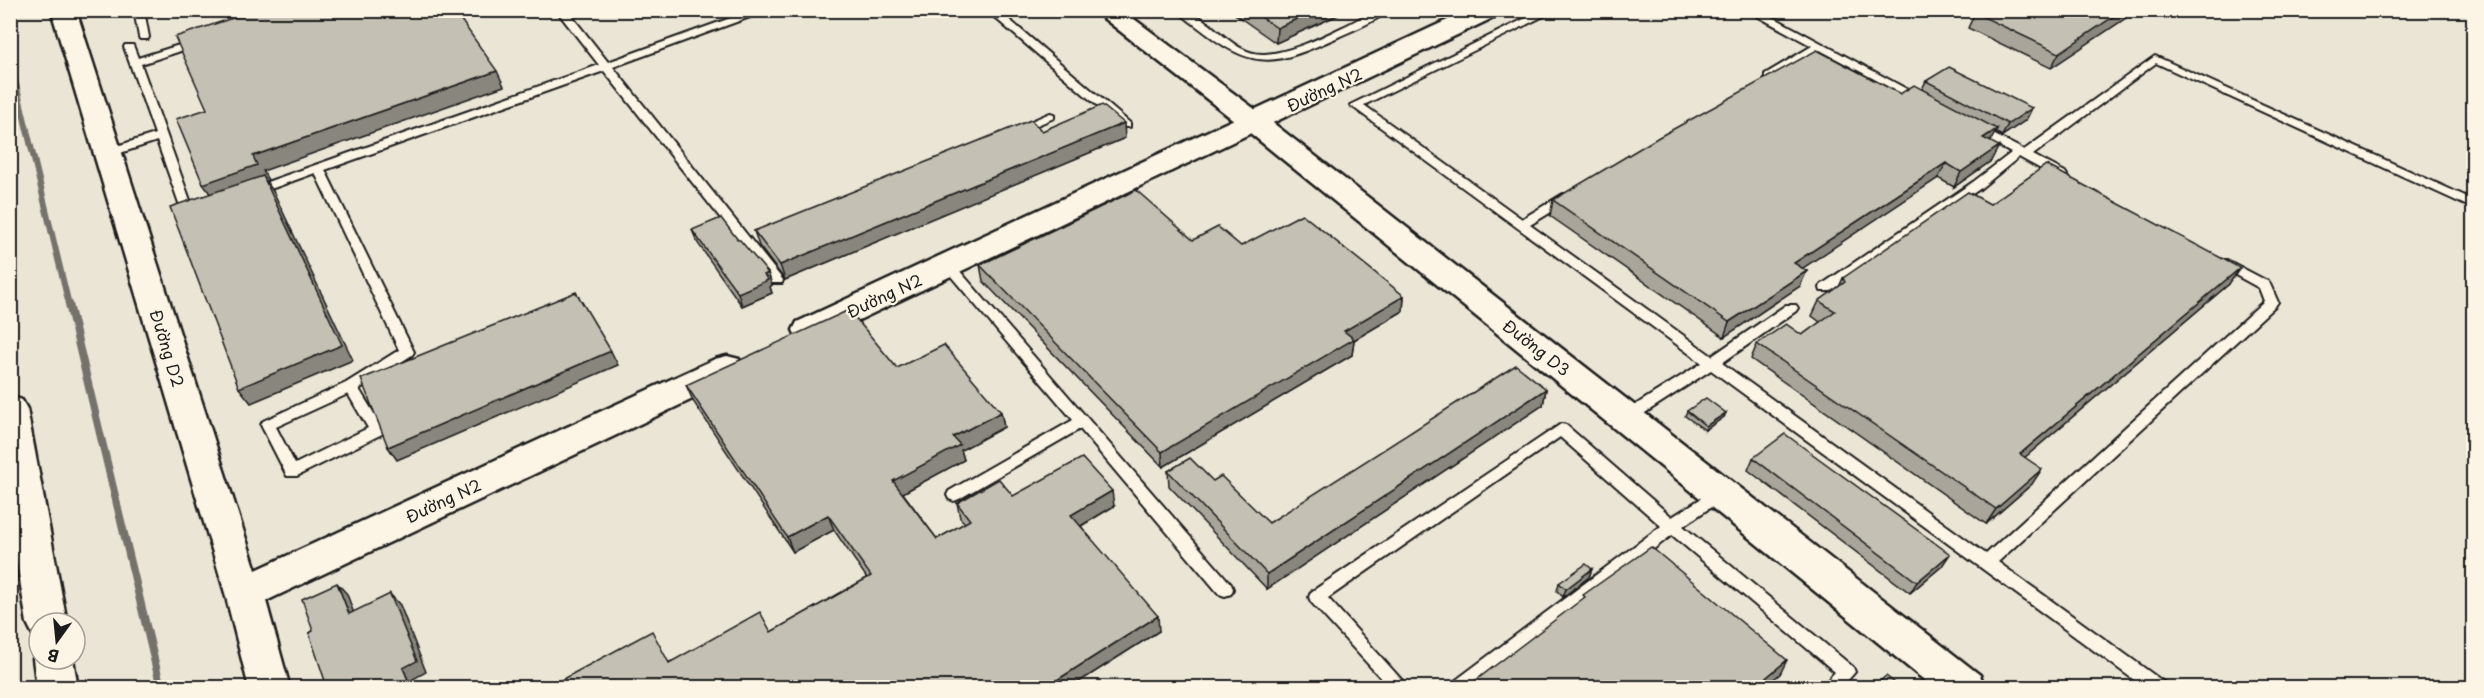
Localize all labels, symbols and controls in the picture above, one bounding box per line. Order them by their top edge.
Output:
street label: Đường N2 [1282,61,1366,117]
street label: Đường N2 [842,267,926,323]
street label: Đường D2 [145,306,191,390]
street label: Đường D3 [1498,313,1576,381]
street label: Đường N2 [401,472,485,528]
north arrow [27,611,87,671]
text: B [44,643,61,669]

